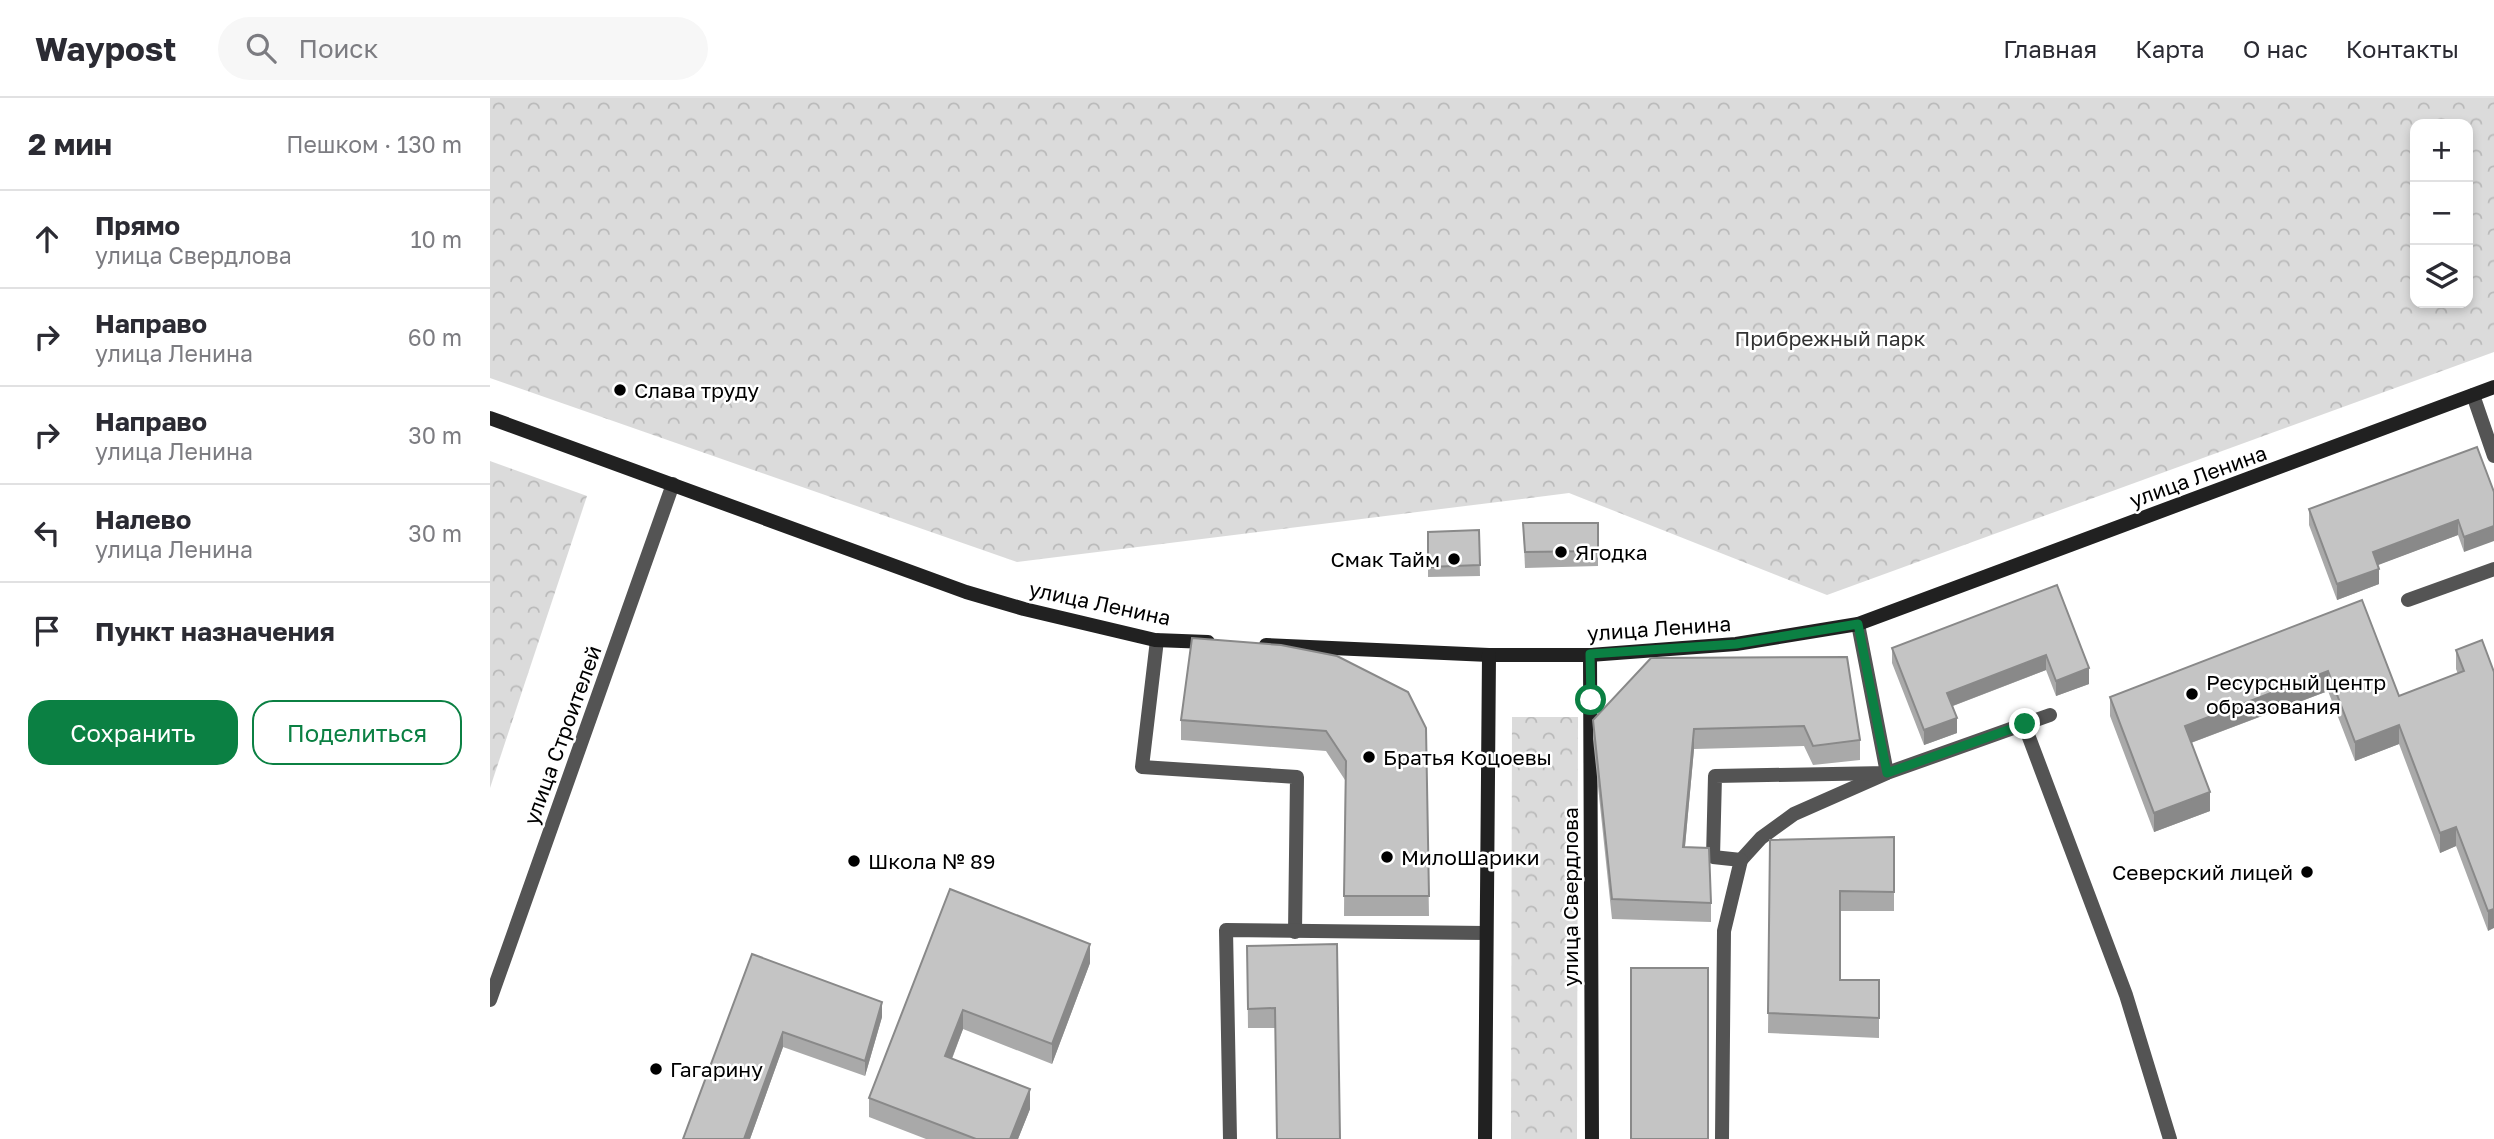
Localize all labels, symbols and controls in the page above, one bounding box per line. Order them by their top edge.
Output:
search box [218,17,708,80]
text: Waypost [35,29,176,68]
icon: search [242,29,280,67]
text: Поиск [298,33,378,64]
text: Главная [2003,34,2097,63]
text: Карта [2135,34,2205,63]
text: О нас [2243,34,2308,63]
text: Контакты [2346,34,2459,63]
map controls [2410,119,2473,308]
button: + [2410,119,2473,182]
text: 2 мин [28,126,112,162]
text: Пешком · 130 m [286,130,462,158]
button: − [2410,182,2473,245]
text: Прямо [95,210,180,241]
icon: ahead [28,220,66,258]
text: 10 m [410,225,462,253]
text: улица Свердлова [95,241,292,269]
button: layers [2410,245,2473,308]
text: Направо [95,308,207,339]
icon: right [28,318,66,356]
text: 60 m [408,323,462,351]
park label: Прибрежный парк [1734,325,1926,351]
text: улица Ленина [95,339,253,367]
place label: Слава труду [634,377,759,403]
marker: Слава труду [612,382,628,398]
text: Направо [95,406,207,437]
icon: right [28,416,66,454]
text: 30 m [408,421,462,449]
text: улица Ленина [95,437,253,465]
street label: улица Ленина [2126,439,2270,513]
text: Налево [95,504,191,535]
icon: left [28,514,66,552]
text: 30 m [408,519,462,547]
text: улица Ленина [95,535,253,563]
place label: Ягодка [1575,539,1648,565]
marker: Ягодка [1553,544,1569,560]
place label: Смак Тайм [1330,546,1440,572]
marker: Смак Тайм [1446,551,1462,567]
street label: улица Ленина [1027,575,1173,631]
street label: улица Ленина [1586,610,1732,646]
icon: arrive [28,612,66,650]
text: Пункт назначения [95,616,335,647]
street label: улица Строителей [517,642,607,828]
place label: Ресурсный центр образования [2206,669,2386,719]
route start [1575,684,1606,715]
marker: Ресурсный центр образования [2184,686,2200,702]
button: Сохранить [28,700,238,765]
button: Поделиться [252,700,462,765]
route end [2009,708,2040,739]
place label: Братья Коцоевы [1383,744,1552,770]
marker: Братья Коцоевы [1361,749,1377,765]
street label: улица Свердлова [1557,807,1583,987]
place label: МилоШарики [1401,844,1540,870]
place label: Школа № 89 [868,848,996,874]
marker: МилоШарики [1379,849,1395,865]
marker: Школа № 89 [846,853,862,869]
place label: Северский лицей [2112,859,2293,885]
marker: Северский лицей [2299,864,2315,880]
place label: Гагарину [670,1056,763,1082]
marker: Гагарину [648,1061,664,1077]

